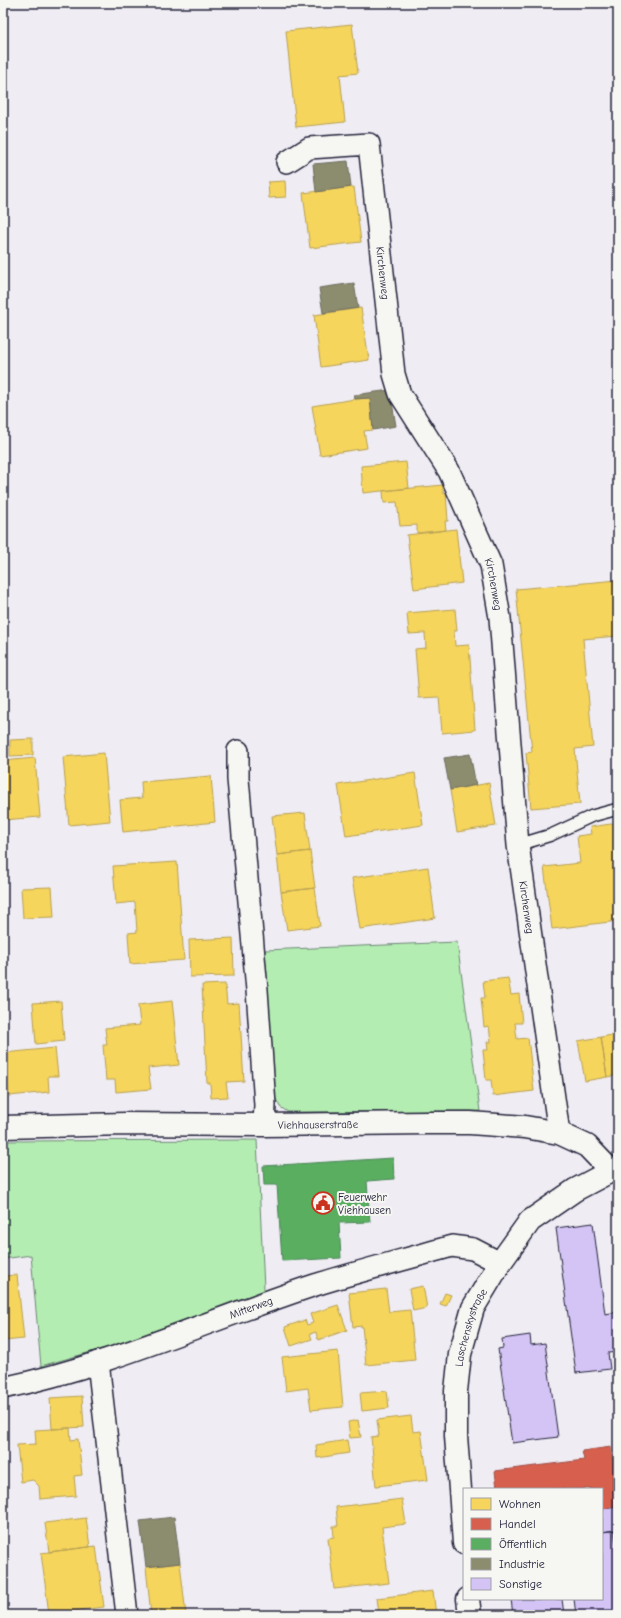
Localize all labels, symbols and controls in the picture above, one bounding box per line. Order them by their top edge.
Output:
street label: Kirchenweg [373,246,392,300]
street label: Kirchenweg [482,556,505,612]
street label: Kirchenweg [516,880,537,935]
street label: Viehhauserstraße [278,1118,359,1132]
public building icon: Feuerwehr Viehhausen [310,1190,336,1216]
place label: Feuerwehr Viehhausen [338,1191,391,1217]
street label: Laschenskystraße [453,1286,490,1367]
street label: Mitterweg [228,1294,275,1322]
legend [463,1488,603,1600]
text: Wohnen [499,1497,541,1511]
text: Handel [499,1517,536,1531]
text: Öffentlich [499,1537,547,1551]
text: Industrie [499,1557,545,1571]
text: Sonstige [499,1577,542,1591]

